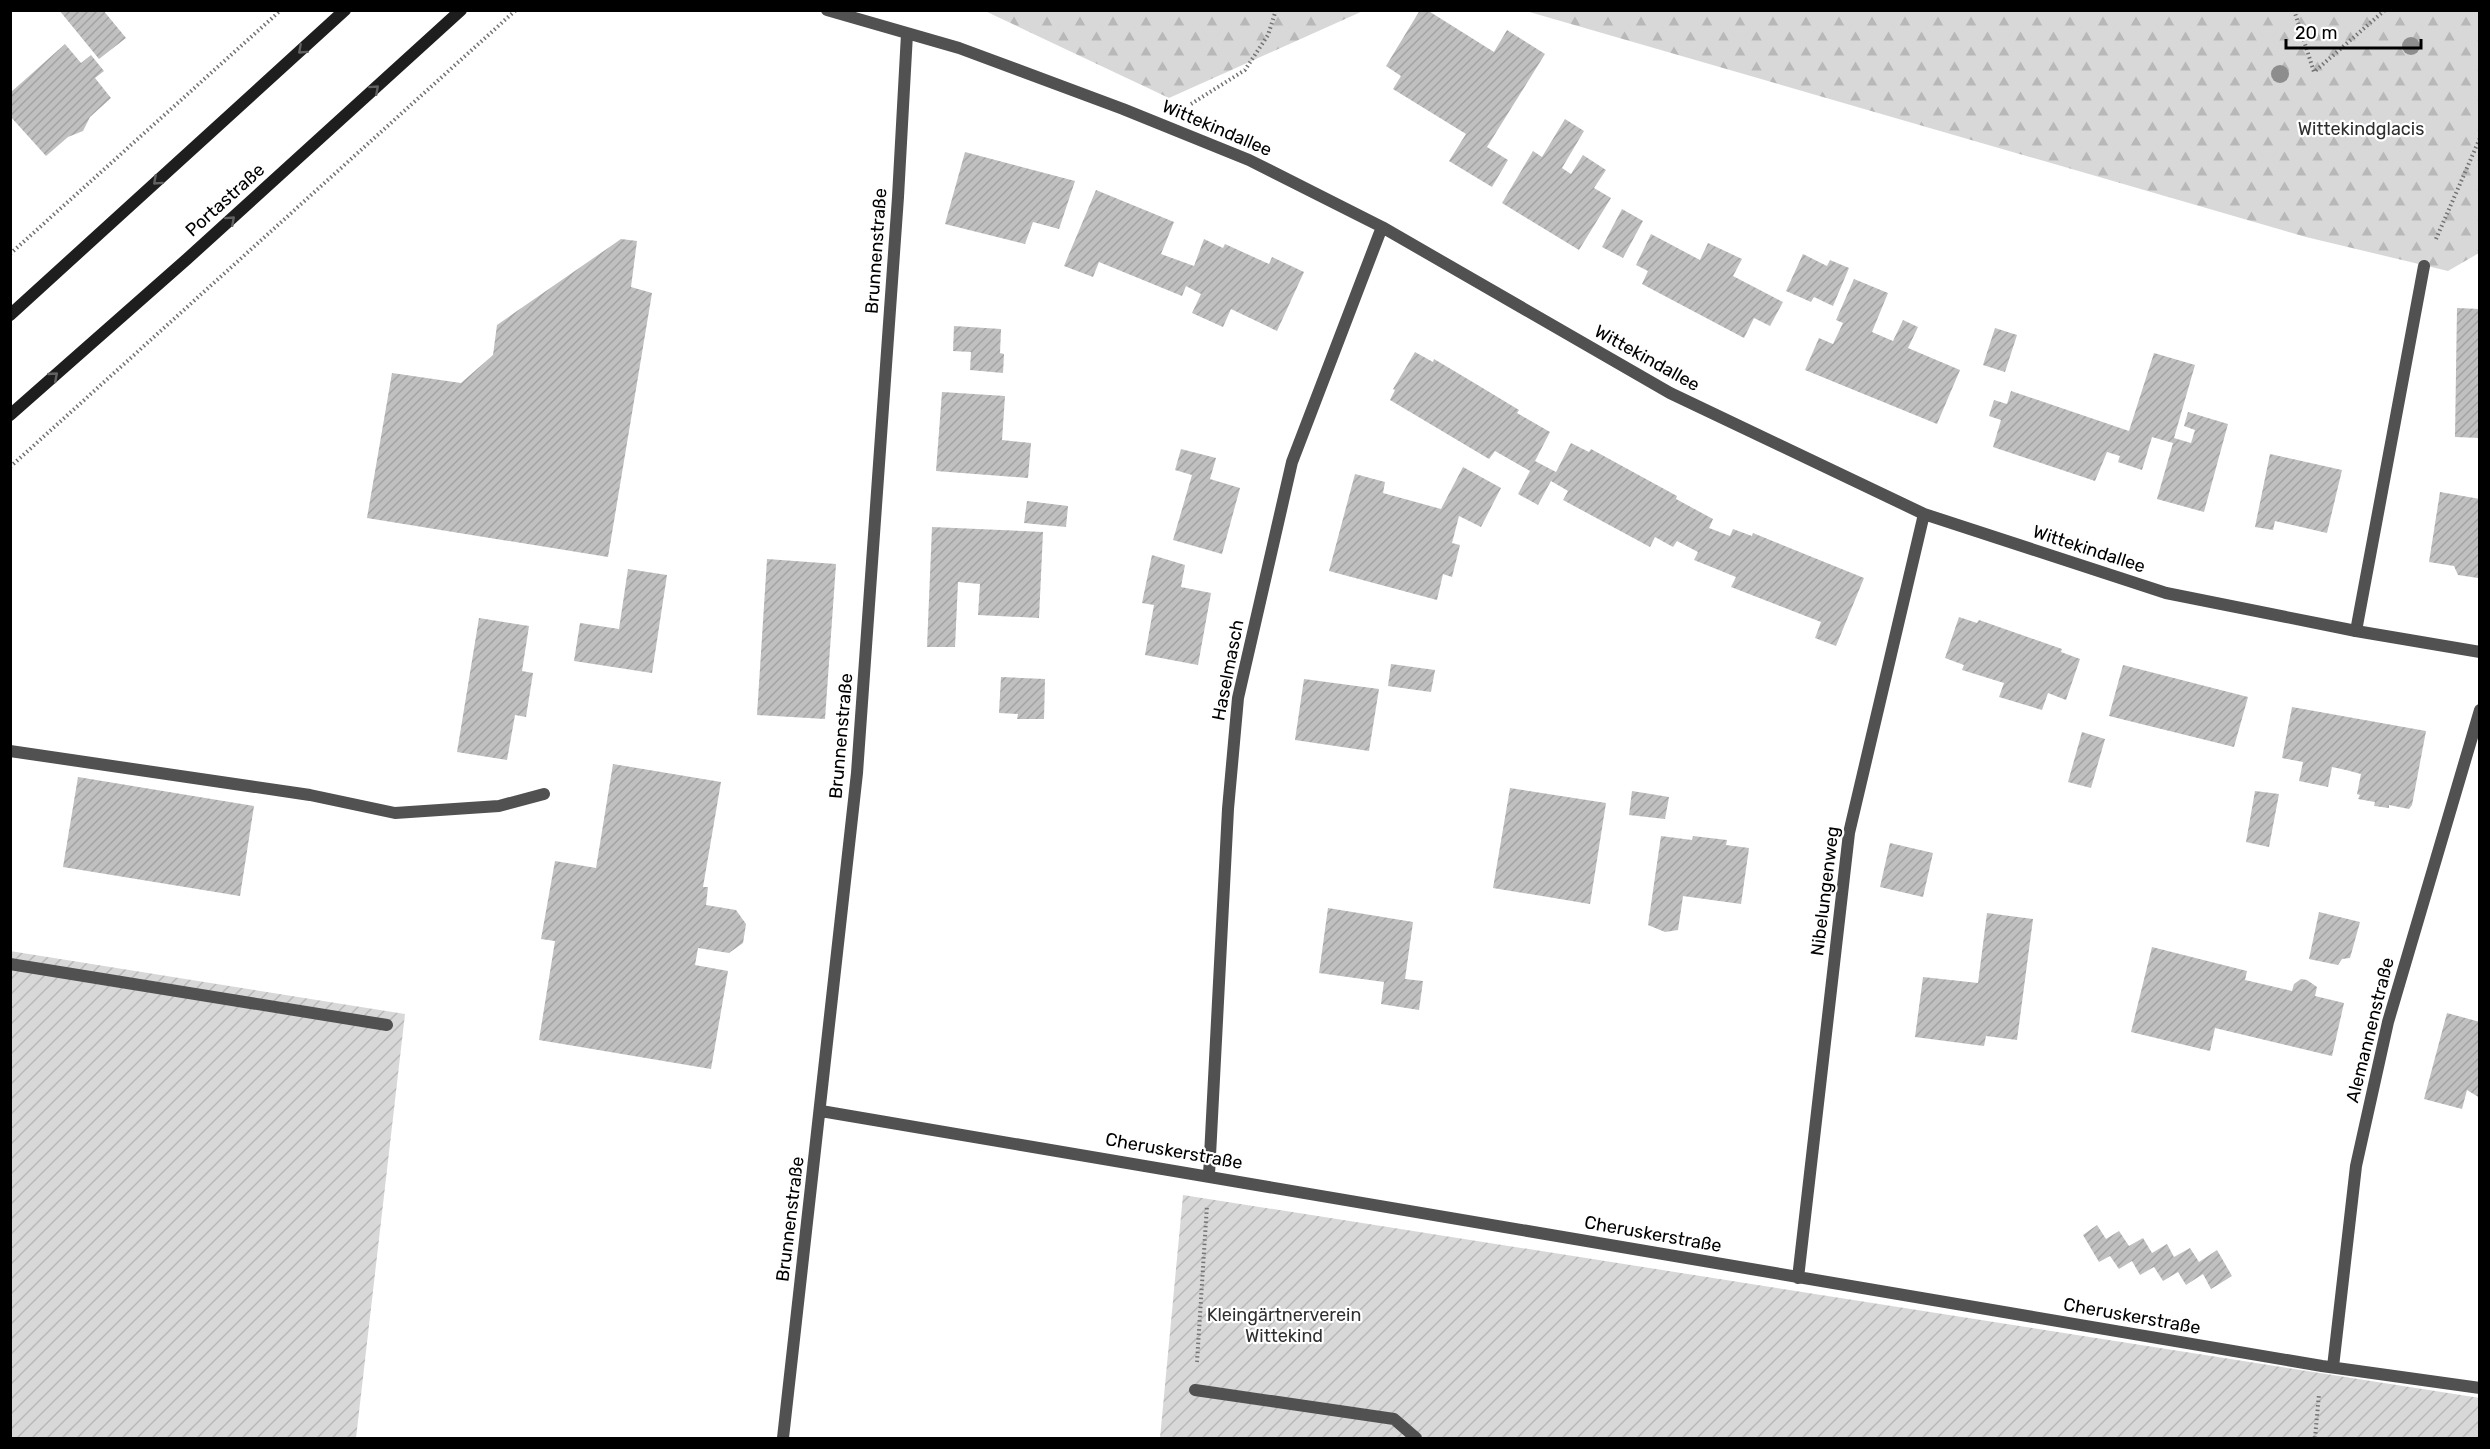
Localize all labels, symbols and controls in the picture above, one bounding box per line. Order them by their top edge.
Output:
scale bar [2286,12,2421,50]
text: 20 m [2295,22,2337,44]
one-way arrow [298,43,308,54]
one-way arrow [368,85,379,96]
street label: Wittekindallee [1159,95,1275,161]
park label: Wittekindglacis [2298,118,2424,140]
street label: Portastraße [181,159,269,241]
one-way arrow [154,174,164,185]
street label: Brunnenstraße [861,187,891,315]
one-way arrow [224,216,234,227]
street label: Wittekindallee [1590,320,1704,396]
one-way arrow [48,372,58,383]
street label: Wittekindallee [2030,520,2148,578]
street label: Haselmasch [1207,618,1249,722]
street label: Brunnenstraße [825,672,857,800]
street label: Nibelungenweg [1806,825,1844,957]
street label: Alemannenstraße [2341,955,2399,1105]
street label: Cheruskerstraße [1104,1128,1244,1174]
street label: Brunnenstraße [771,1155,809,1283]
street label: Cheruskerstraße [1583,1211,1723,1257]
street label: Cheruskerstraße [2062,1293,2202,1339]
park label: Kleingärtnerverein Wittekind [1207,1304,1361,1347]

